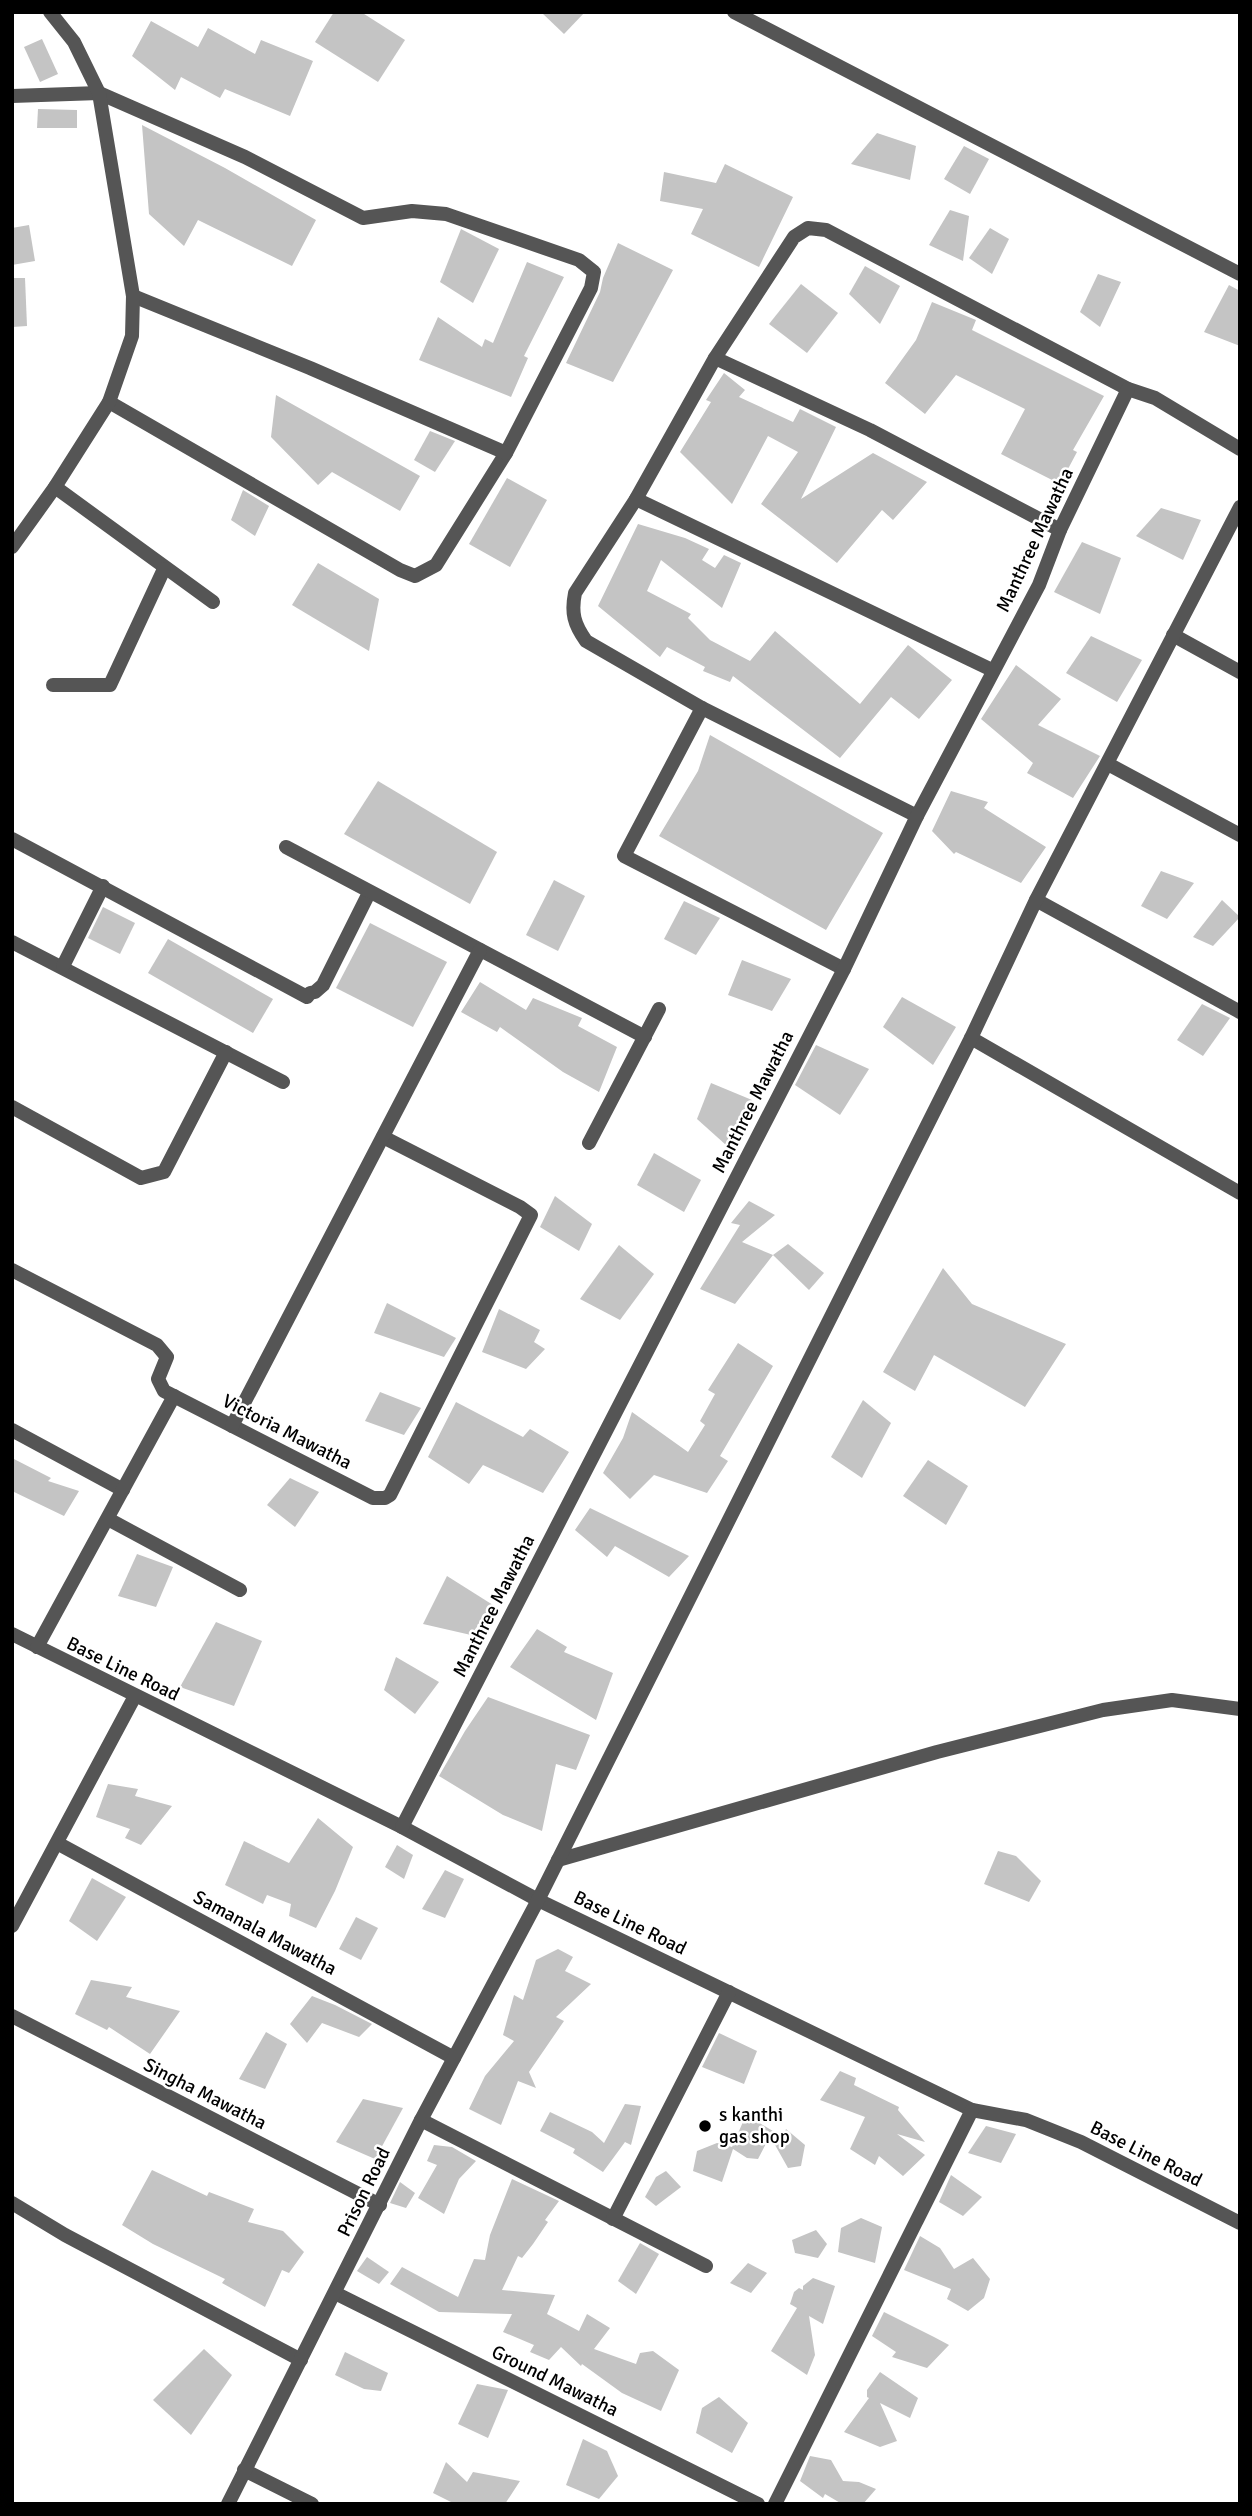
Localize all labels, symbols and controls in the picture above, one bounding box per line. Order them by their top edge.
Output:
street label: Manthree Mawatha [991,464,1079,616]
street label: Manthree Mawatha [707,1027,799,1177]
street label: Victoria Mawatha [218,1389,356,1475]
street label: Manthree Mawatha [448,1531,540,1681]
street label: Base Line Road [63,1631,183,1707]
street label: Samanala Mawatha [189,1885,341,1981]
street label: Base Line Road [570,1885,690,1961]
street label: Singha Mawatha [140,2053,270,2135]
place label: s kanthi gas shop [719,2103,790,2149]
street label: Base Line Road [1086,2115,1206,2193]
marker: s kanthi gas shop [697,2118,713,2134]
street label: Prison Road [332,2143,396,2241]
street label: Ground Mawatha [488,2340,622,2422]

